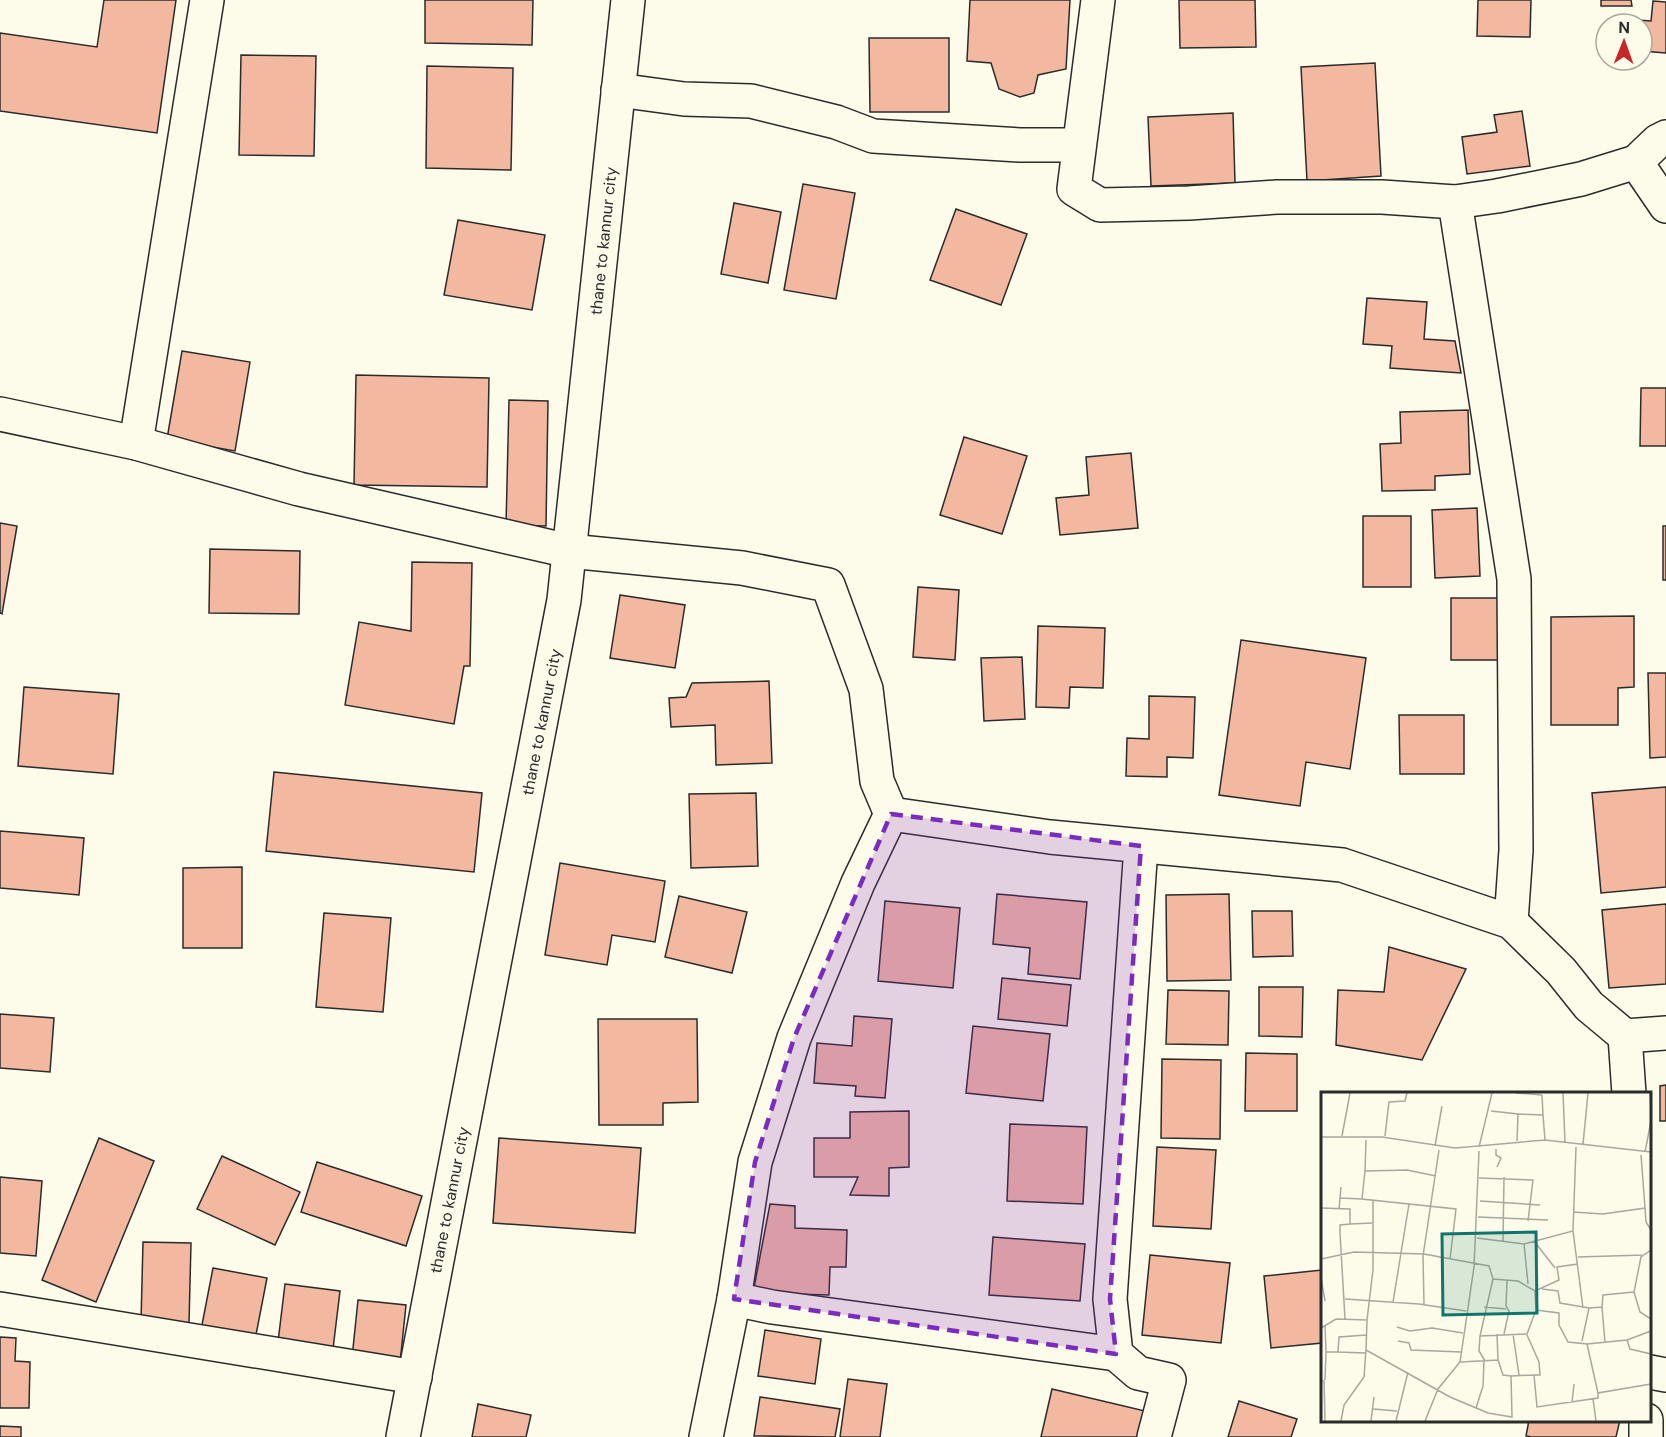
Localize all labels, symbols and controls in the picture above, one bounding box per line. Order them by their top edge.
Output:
north arrow [1594,12,1654,72]
text: N [1618,17,1630,38]
street label: thane to kannur city [585,166,622,316]
street label: thane to kannur city [517,647,566,797]
inset map [1321,1092,1651,1422]
street label: thane to kannur city [425,1125,474,1275]

